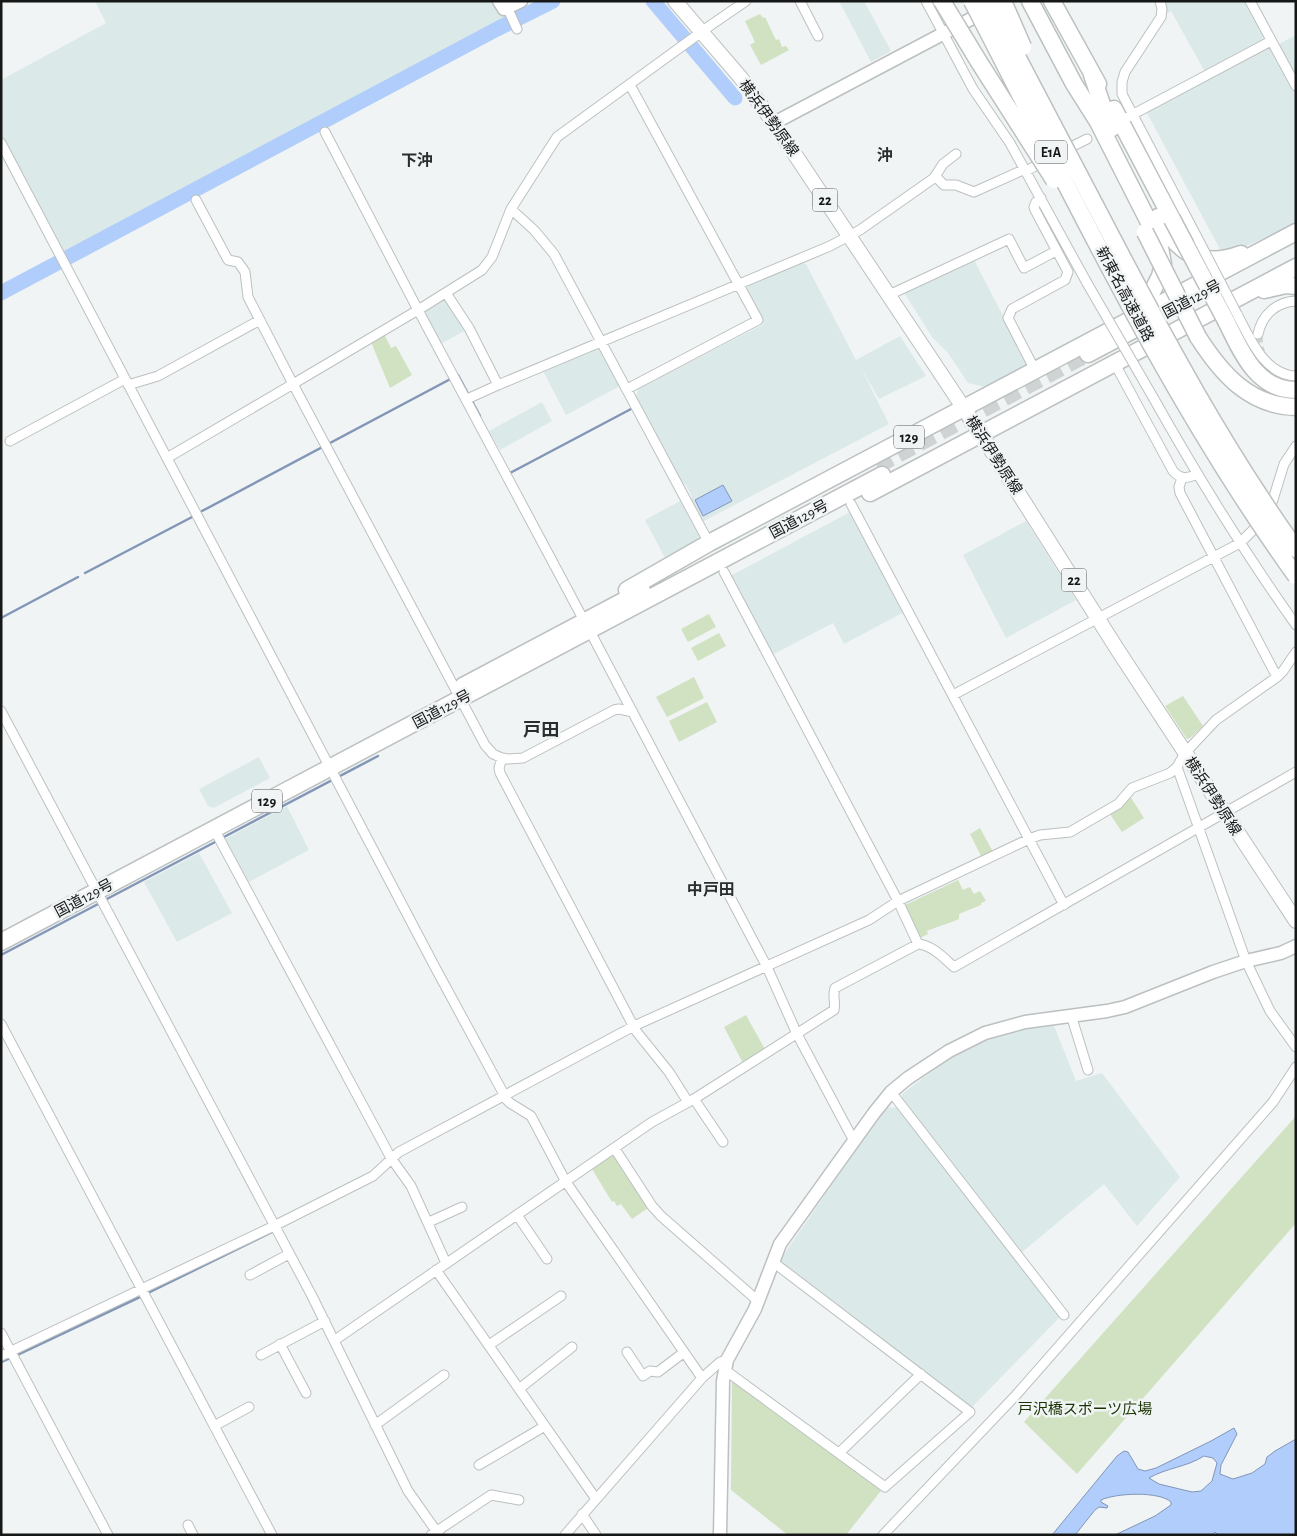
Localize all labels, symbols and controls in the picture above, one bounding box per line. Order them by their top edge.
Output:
street label: 横浜伊勢原線 [736,77,802,159]
road number: E1A [1035,140,1067,163]
district label: 沖 [877,146,893,164]
district label: 下沖 [401,151,433,169]
road number: 22 [812,188,838,212]
street label: 新東名高速道路 [1093,244,1157,344]
street label: 国道129号 [1160,277,1224,321]
street label: 横浜伊勢原線 [963,413,1025,497]
road number: 129 [894,426,924,448]
street label: 国道129号 [767,497,831,541]
road number: 22 [1062,568,1086,592]
street label: 国道129号 [410,687,474,731]
district label: 戸田 [523,721,559,740]
street label: 横浜伊勢原線 [1182,754,1244,838]
road number: 129 [252,789,282,812]
street label: 国道129号 [52,876,116,920]
district label: 中戸田 [687,881,735,898]
park label: 戸沢橋スポーツ広場 [1018,1401,1152,1417]

